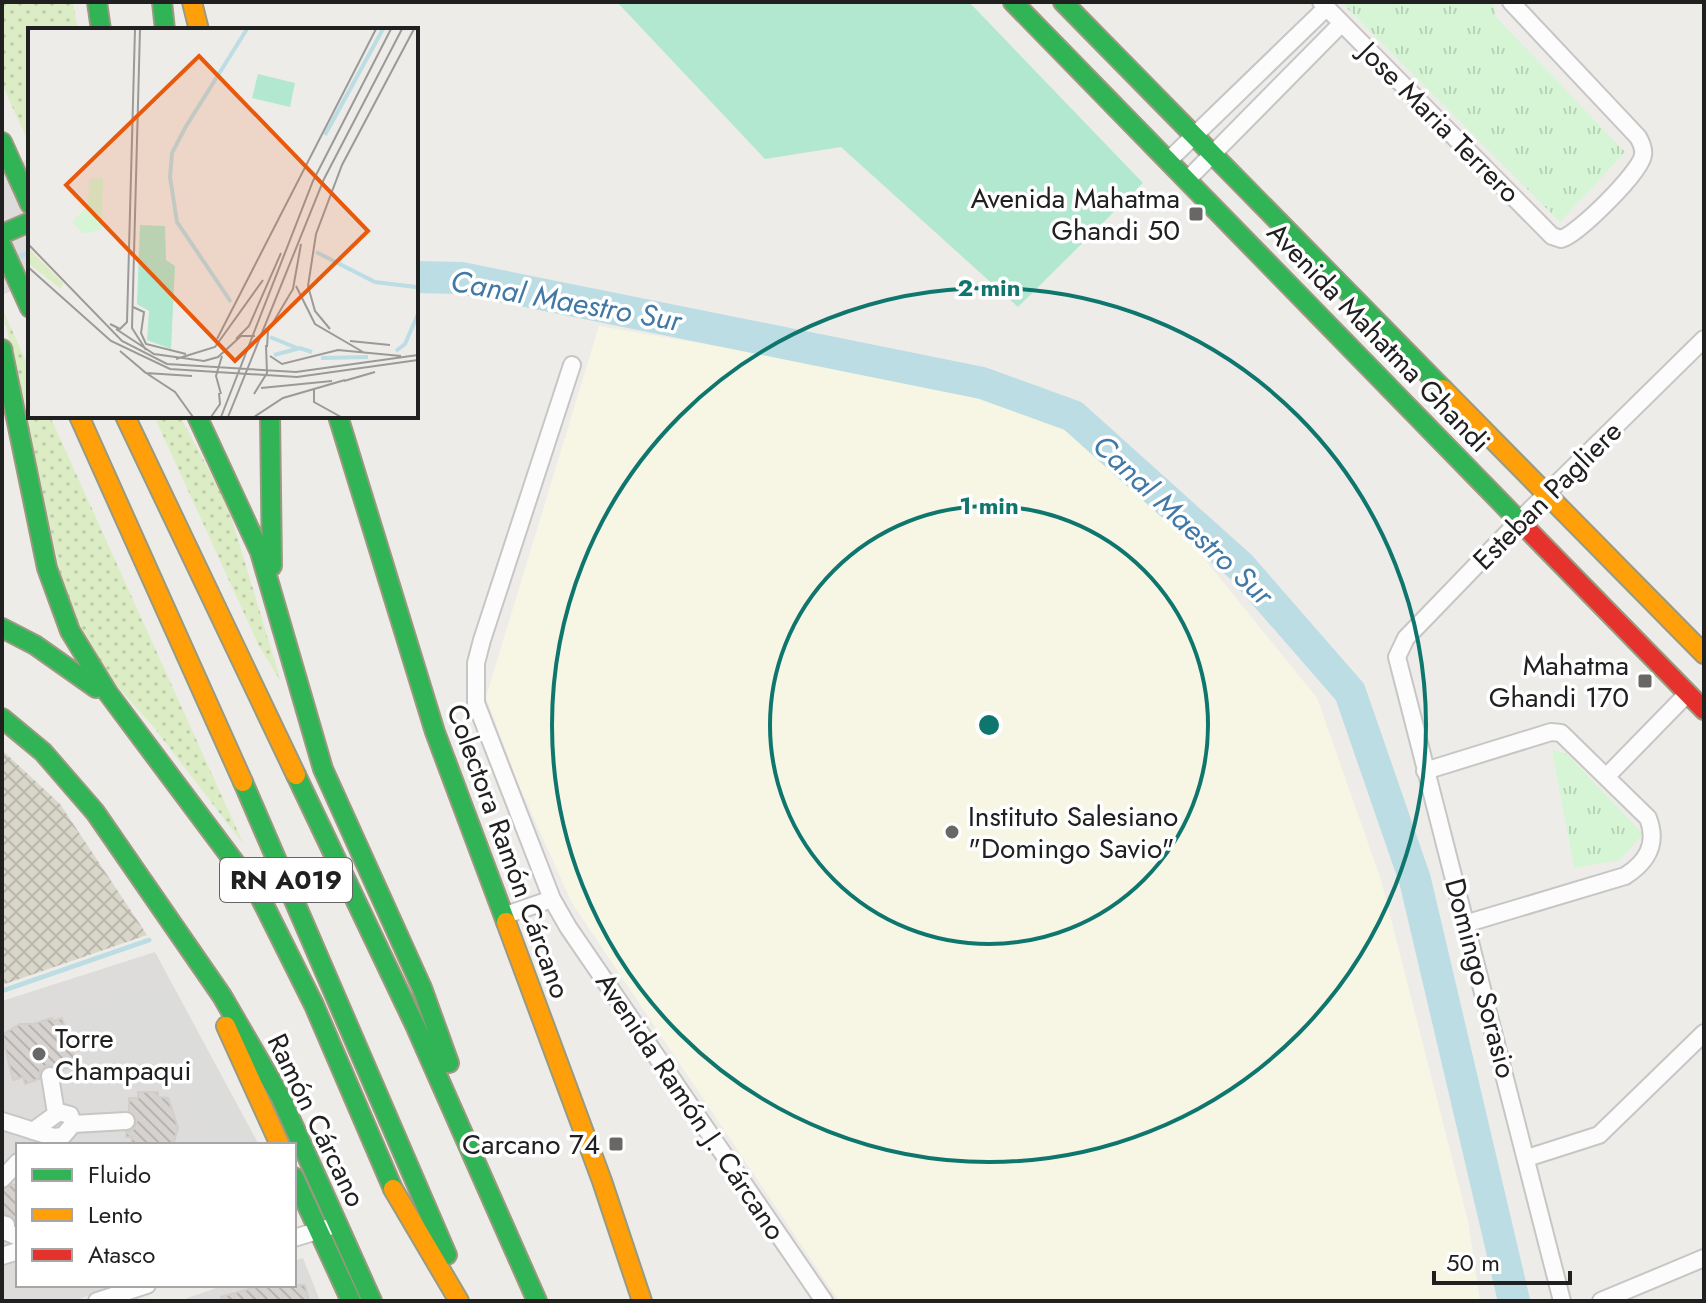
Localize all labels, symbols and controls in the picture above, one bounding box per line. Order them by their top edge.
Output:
inset map [28,28,418,418]
street label: Jose Maria Terrero [1347,30,1530,212]
place label: Avenida Mahatma Ghandi 50 [970,178,1180,251]
marker: Avenida Mahatma Ghandi 50 [1187,205,1205,223]
street label: Avenida Mahatma Ghandi [1258,213,1500,462]
water label: Canal Maestro Sur [447,259,687,342]
text: 2 min [957,270,1021,305]
street label: Esteban Pagliere [1464,412,1631,579]
water label: Canal Maestro Sur [1083,424,1285,616]
text: 1 min [959,488,1019,523]
place label: Mahatma Ghandi 170 [1489,645,1629,718]
marker: Mahatma Ghandi 170 [1636,672,1654,690]
street label: Colectora Ramón Cárcano [436,698,581,1004]
centre of rings [975,711,1003,739]
place label: Instituto Salesiano "Domingo Savio" [968,796,1178,869]
marker: Instituto Salesiano "Domingo Savio" [943,823,961,841]
road number: RN A019 [220,858,352,902]
street label: Domingo Sorasio [1434,874,1527,1083]
street label: Avenida Ramón J. Cárcano [586,964,796,1248]
place label: Torre Champaqui [55,1018,192,1091]
street label: Ramón Cárcano [257,1027,376,1214]
marker: Torre Champaqui [30,1045,48,1063]
place label: Carcano 74 [462,1124,600,1165]
marker: Carcano 74 [607,1135,625,1153]
legend [16,1143,296,1287]
text: Fluido [88,1157,151,1192]
text: Lento [88,1197,143,1232]
scale bar [1434,1235,1570,1285]
text: Atasco [88,1237,155,1272]
text: 50 m [1446,1245,1500,1280]

